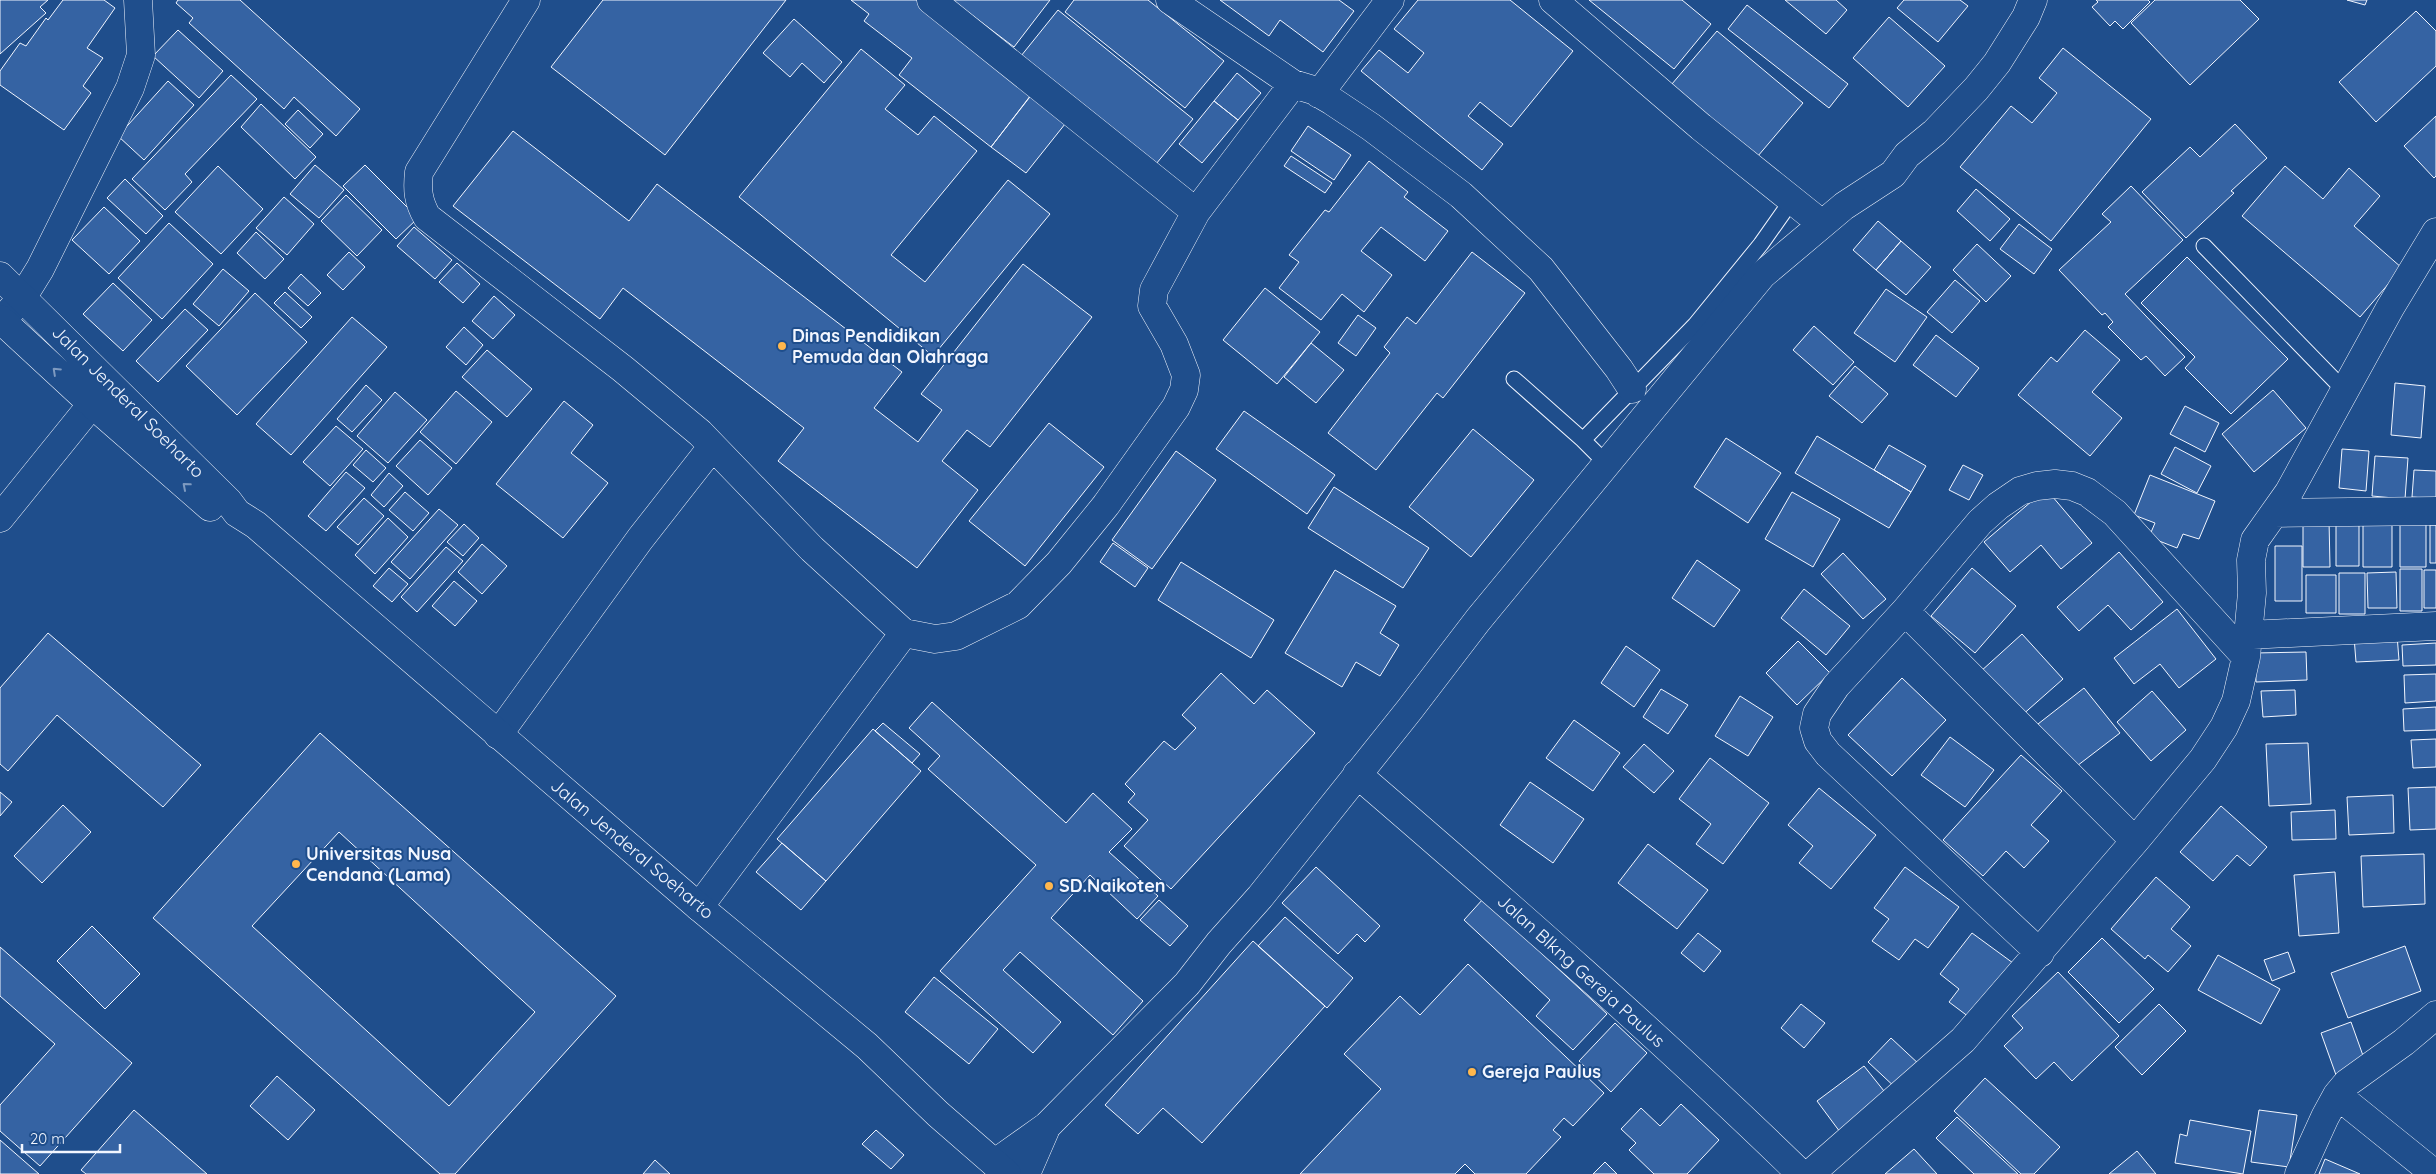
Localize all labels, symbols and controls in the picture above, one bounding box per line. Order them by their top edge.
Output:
street label: Jalan Jenderal Soeharto [47,321,209,483]
place label: Dinas Pendidikan Pemuda dan Olahraga [792,324,988,368]
marker: Dinas Pendidikan Pemuda dan Olahraga [776,340,788,352]
one-way arrow [53,368,62,377]
one-way arrow [183,483,192,492]
street label: Jalan Jenderal Soeharto [546,774,719,924]
place label: Universitas Nusa Cendana (Lama) [306,842,451,886]
marker: Universitas Nusa Cendana (Lama) [290,858,302,870]
place label: SD.Naikoten [1059,874,1166,897]
marker: SD.Naikoten [1043,880,1055,892]
street label: Jalan Blkng Gereja Paulus [1493,889,1670,1052]
place label: Gereja Paulus [1482,1060,1601,1083]
marker: Gereja Paulus [1466,1066,1478,1078]
scale bar [22,1122,120,1154]
text: 20 m [30,1129,65,1148]

